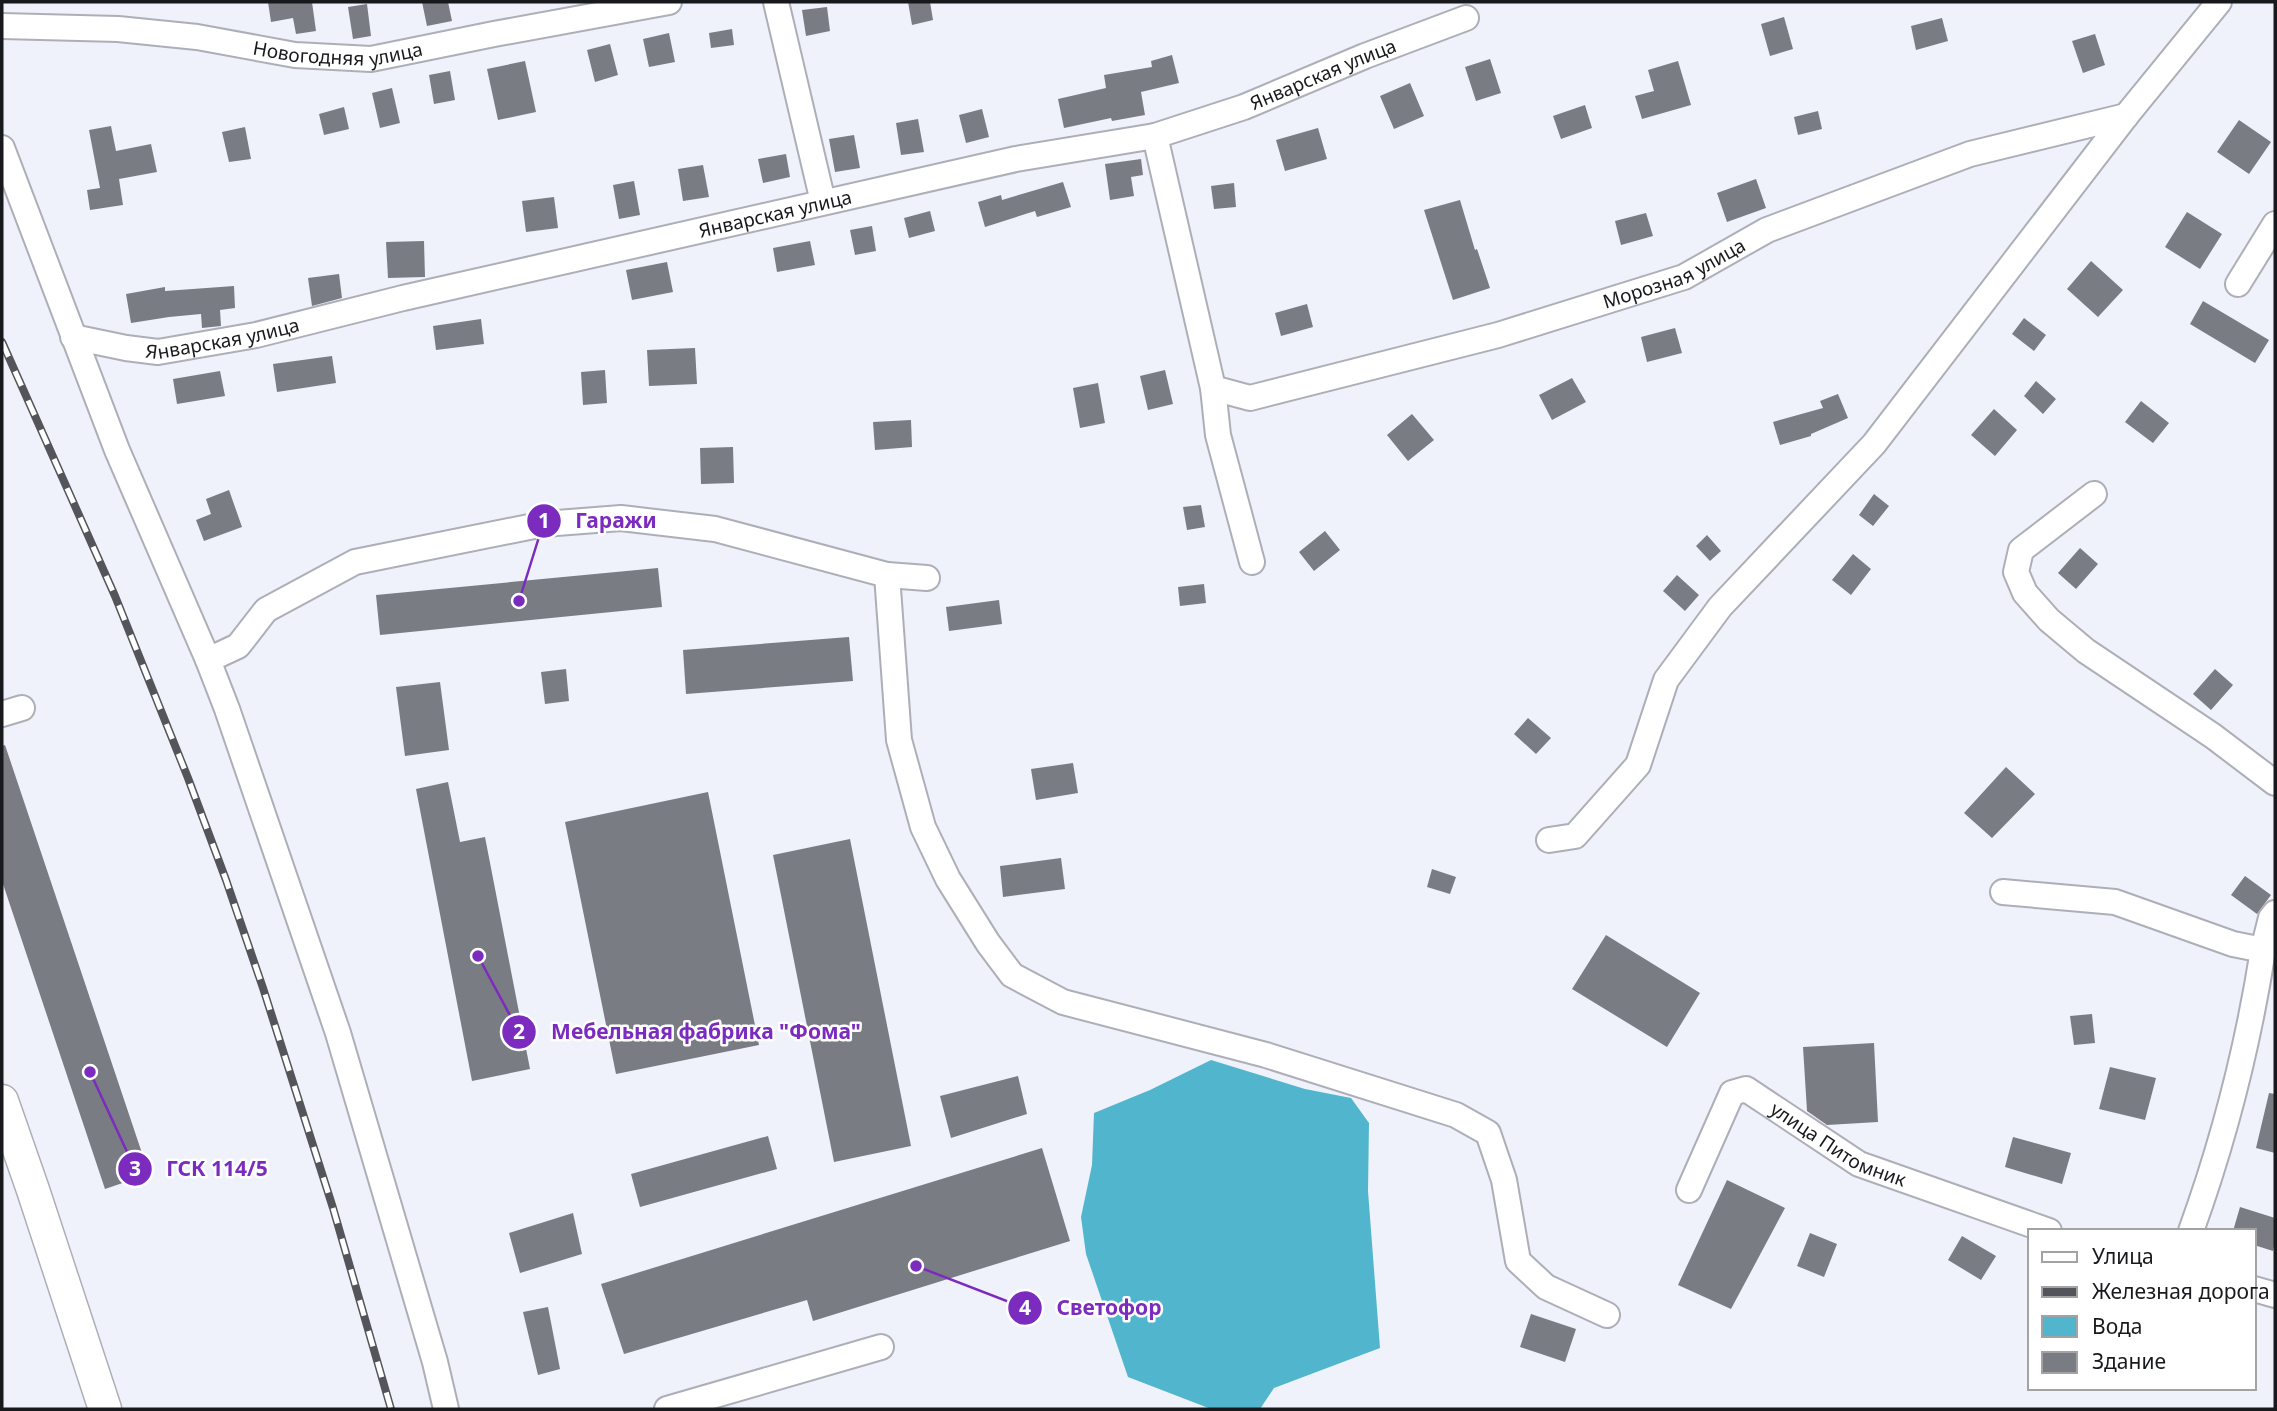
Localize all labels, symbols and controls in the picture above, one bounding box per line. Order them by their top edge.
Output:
street label: Январская улица [1246,32,1400,116]
street label: Новогодняя улица [251,35,425,72]
street label: Январская улица [696,184,854,244]
street label: Морозная улица [1600,232,1750,315]
street label: Январская улица [144,312,302,365]
callout: Гаражи [526,500,670,542]
text: 1 [538,506,550,534]
text: Гаражи [575,506,657,534]
callout: Мебельная фабрика "Фома" [502,1011,875,1053]
text: 2 [513,1017,525,1045]
text: Мебельная фабрика "Фома" [551,1017,861,1045]
street label: улица Питомник [1765,1096,1910,1193]
callout: ГСК 114/5 [117,1148,282,1190]
text: 3 [129,1154,141,1182]
text: ГСК 114/5 [166,1154,268,1182]
legend [2028,1229,2256,1390]
text: Улица [2092,1242,2154,1270]
text: Железная дорога [2092,1277,2270,1305]
callout: Светофор [1007,1287,1175,1329]
text: 4 [1019,1293,1031,1321]
text: Светофор [1057,1293,1161,1321]
text: Вода [2092,1312,2142,1340]
text: Здание [2092,1347,2166,1375]

